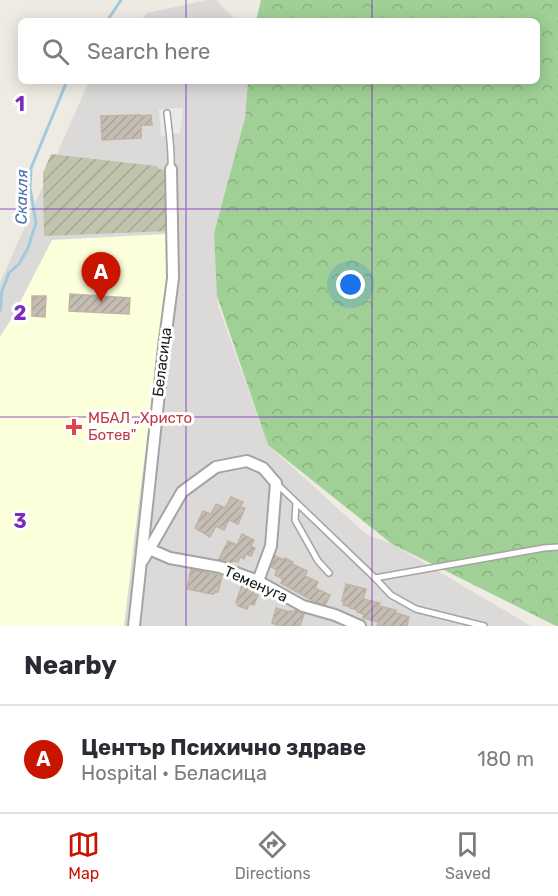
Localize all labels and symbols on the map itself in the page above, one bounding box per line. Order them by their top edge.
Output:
text: 1 [15,92,25,116]
water label: Скакля [12,169,31,225]
pin: A [82,252,120,302]
your location [336,270,365,299]
text: 2 [14,301,27,325]
street label: Беласица [149,326,175,398]
place label: МБАЛ „Христо Ботев" [88,409,192,444]
marker: МБАЛ „Христо Ботев" [65,418,83,436]
text: 3 [13,509,27,533]
street label: Теменуга [221,562,291,606]

